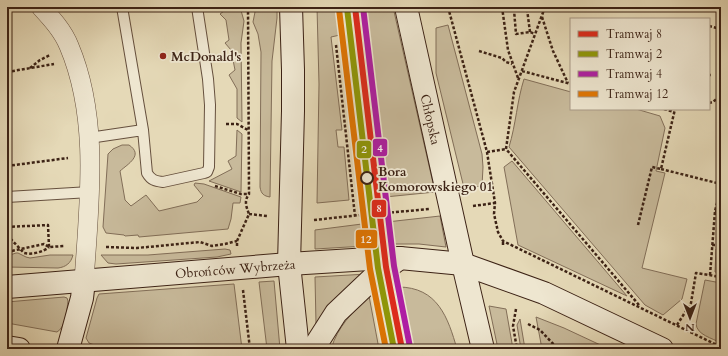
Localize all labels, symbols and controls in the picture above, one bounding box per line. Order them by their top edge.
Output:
legend [570,18,710,110]
text: Tramwaj 8 [606,26,662,42]
text: Tramwaj 2 [606,46,662,62]
place label: McDonald's [171,48,242,66]
marker: McDonald's [158,51,168,61]
text: Tramwaj 4 [606,66,662,82]
text: Tramwaj 12 [606,86,668,102]
street label: Chłopska [416,92,444,147]
line badge: 4 [372,138,388,157]
line badge: 2 [356,140,372,159]
text: 4 [377,141,383,156]
text: 2 [361,142,367,157]
place label: Bora Komorowskiego 01 [378,163,493,196]
marker: Bora Komorowskiego 01 [360,171,374,185]
line badge: 8 [371,199,387,218]
text: 8 [376,201,382,216]
line badge: 12 [355,229,378,249]
text: 12 [360,232,372,247]
street label: Obrońców Wybrzeża [175,256,296,283]
north arrow [670,298,710,338]
text: N [685,320,695,335]

